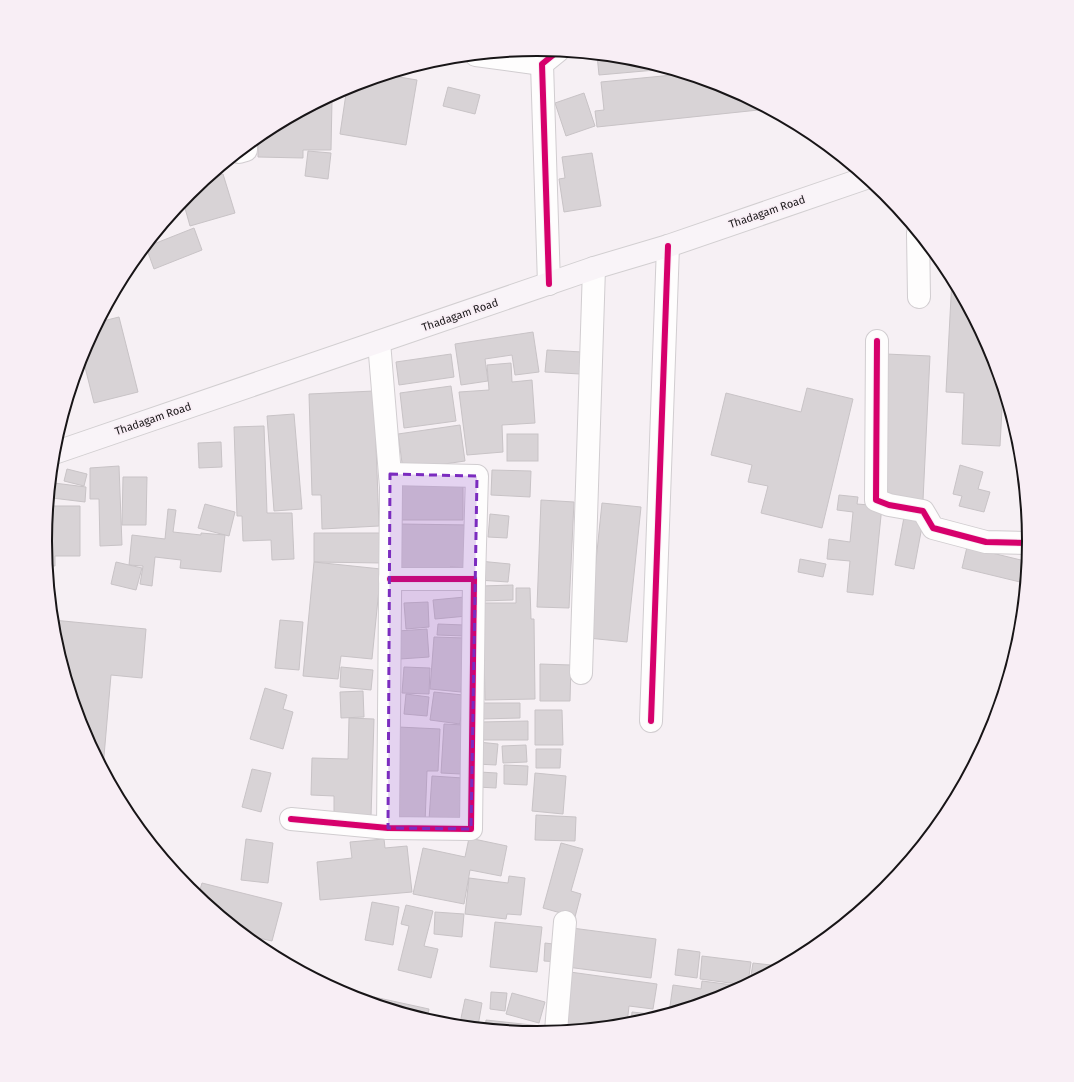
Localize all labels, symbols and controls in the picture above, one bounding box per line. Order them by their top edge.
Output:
street label: Thadagam Road [727,193,807,231]
street label: Thadagam Road [420,296,500,334]
street label: Thadagam Road [113,400,193,438]

